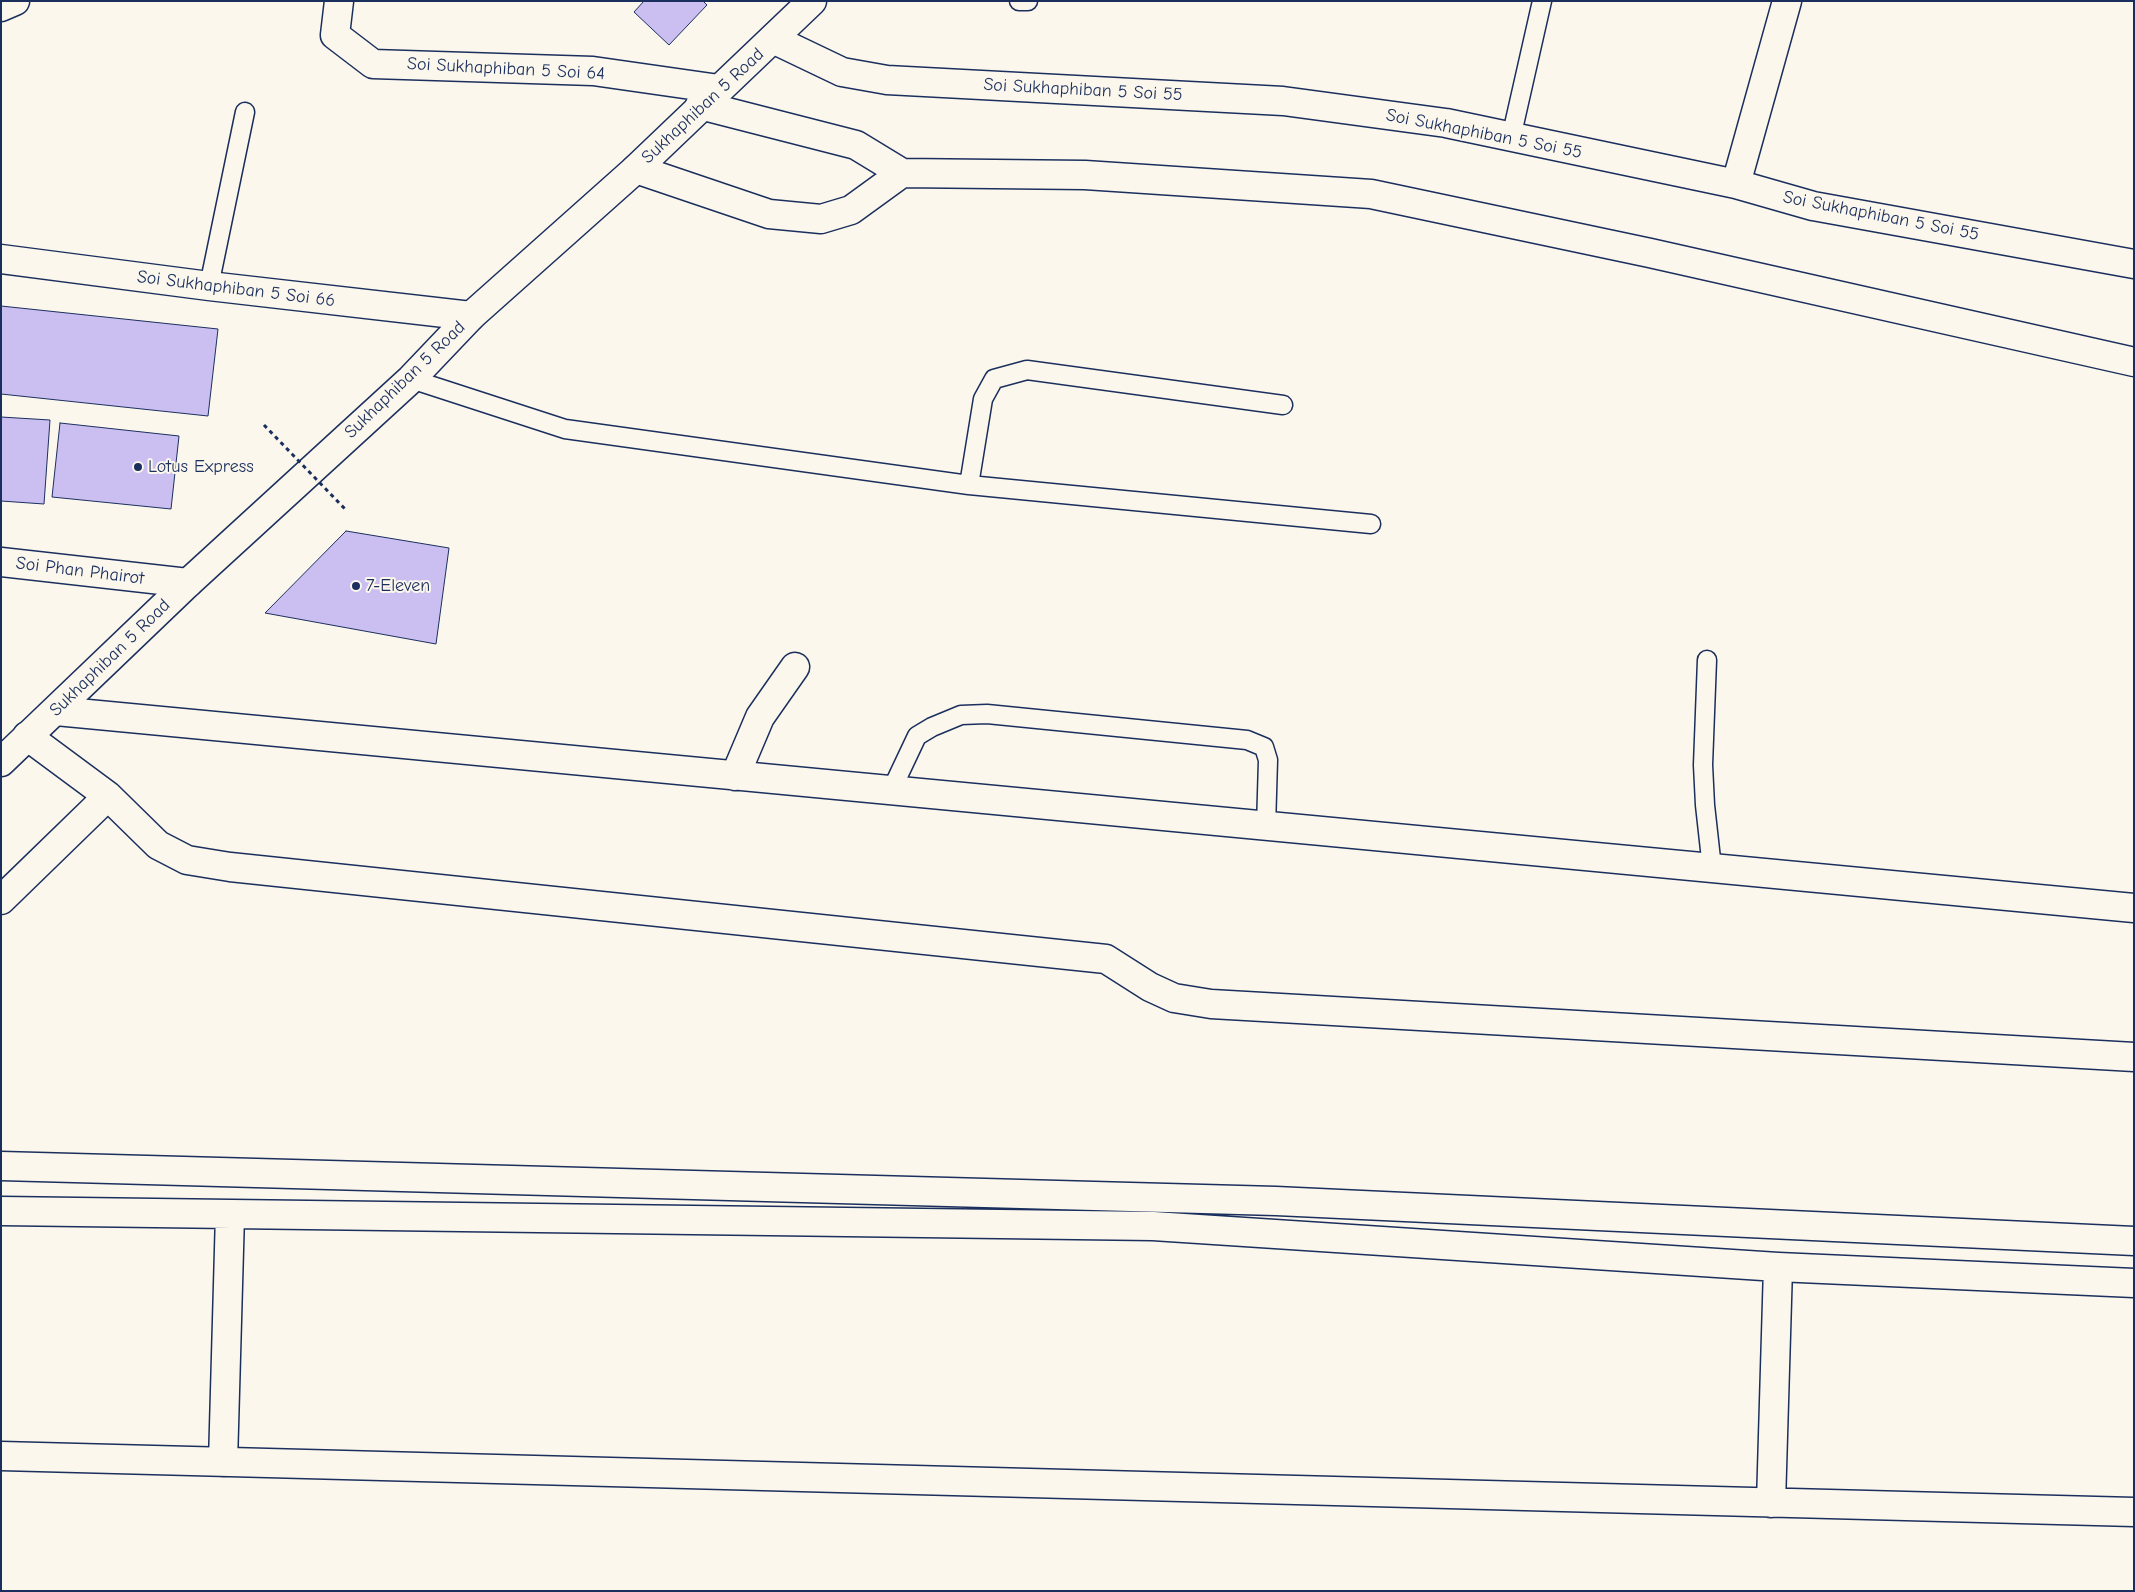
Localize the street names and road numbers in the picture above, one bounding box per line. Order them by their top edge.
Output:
street label: Sukhaphiban 5 Road [637,44,769,168]
street label: Soi Sukhaphiban 5 Soi 64 [406,53,606,85]
street label: Soi Sukhaphiban 5 Soi 55 [983,74,1183,106]
street label: Soi Sukhaphiban 5 Soi 55 [1384,104,1584,164]
street label: Soi Sukhaphiban 5 Soi 55 [1781,186,1981,246]
street label: Soi Sukhaphiban 5 Soi 66 [136,266,336,312]
street label: Sukhaphiban 5 Road [340,317,470,443]
street label: Soi Phan Phairot [15,552,145,590]
street label: Sukhaphiban 5 Road [45,595,175,721]

